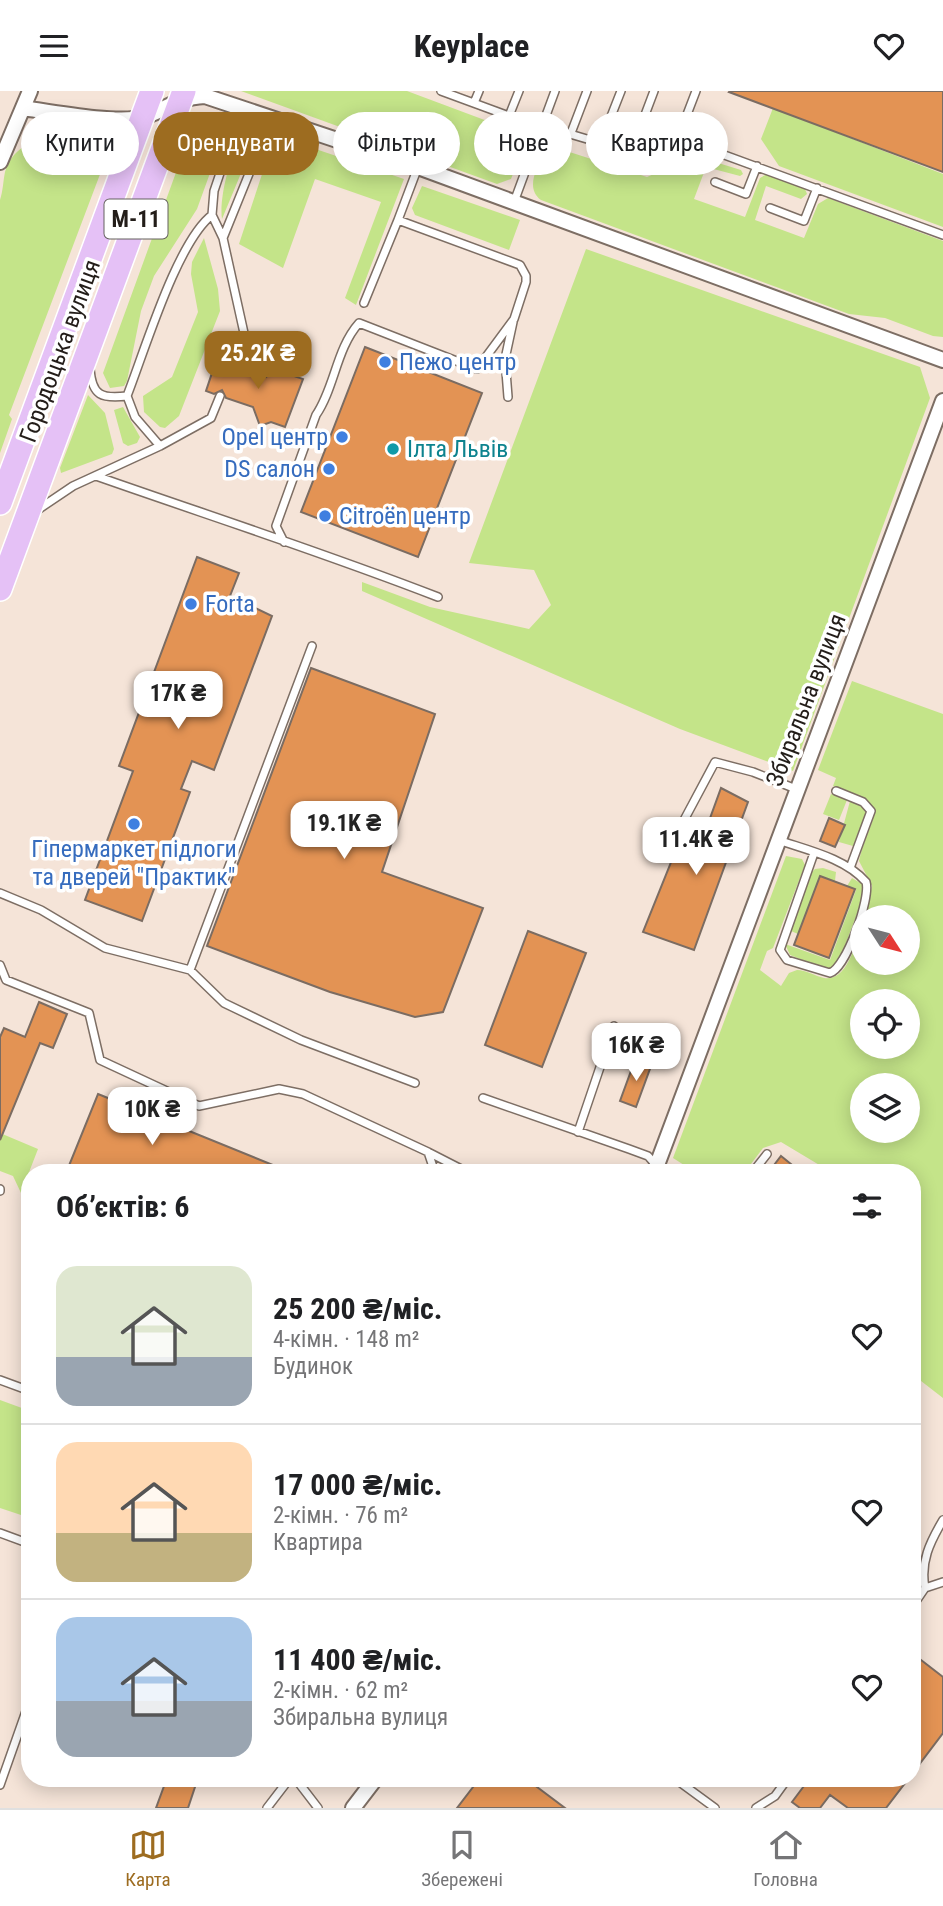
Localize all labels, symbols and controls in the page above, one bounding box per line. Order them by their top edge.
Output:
icon: menu [35,27,73,65]
text: Keyplace [414,27,529,65]
icon: heart [870,27,908,65]
chip: Купити [21,112,139,175]
chip: Орендувати [153,112,319,175]
chip: Фільтри [333,112,460,175]
chip: Нове [474,112,572,175]
chip: Квартира [586,112,728,175]
road number: М-11 [104,199,168,239]
street label: Городоцька вулиця [14,256,106,446]
pin: 25.2K ₴ [193,331,323,391]
text: 25.2K ₴ [221,340,295,367]
place label: Пежо центр [399,348,516,376]
marker: Пежо центр [377,354,393,370]
place label: Opel центр [221,423,328,451]
marker: Opel центр [334,429,350,445]
place label: Ілта Львів [407,435,508,463]
marker: Ілта Львів [385,441,401,457]
place label: DS салон [224,455,315,483]
marker: DS салон [321,461,337,477]
place label: Citroën центр [339,502,471,530]
marker: Citroën центр [317,508,333,524]
place label: Forta [205,590,255,618]
marker: Forta [183,596,199,612]
street label: Збиральна вулиця [760,610,852,790]
pin: 17K ₴ [129,671,227,731]
text: 17K ₴ [150,680,206,707]
pin: 19.1K ₴ [279,801,409,861]
text: 19.1K ₴ [307,810,381,837]
marker: Гіпермаркет підлоги та дверей "Практик" [126,816,142,832]
pin: 11.4K ₴ [631,817,761,877]
text: 11.4K ₴ [659,826,733,853]
place label: Гіпермаркет підлоги та дверей "Практик" [31,835,237,891]
north arrow [850,905,920,975]
map controls [850,905,920,1143]
button: locate [850,989,920,1059]
pin: 16K ₴ [587,1023,685,1083]
text: 16K ₴ [608,1032,664,1059]
button: layers [850,1073,920,1143]
pin: 10K ₴ [103,1087,201,1147]
text: 10K ₴ [124,1096,180,1123]
icon: filters [848,1187,886,1225]
text: Об’єктів: 6 [56,1189,190,1224]
text: 25 200 ₴/міс. [273,1291,443,1326]
icon: home [112,1294,196,1378]
icon: heart [848,1317,886,1355]
text: 4-кімн. · 148 m² [273,1326,419,1353]
text: Будинок [273,1353,353,1380]
text: 17 000 ₴/міс. [273,1467,443,1502]
icon: home [112,1470,196,1554]
icon: heart [848,1493,886,1531]
text: 2-кімн. · 76 m² [273,1502,408,1529]
text: Квартира [273,1529,363,1556]
text: 11 400 ₴/міс. [273,1642,443,1677]
icon: home [112,1645,196,1729]
icon: heart [848,1668,886,1706]
text: 2-кімн. · 62 m² [273,1677,408,1704]
text: Збиральна вулиця [273,1704,448,1731]
tab: Карта [125,1826,171,1891]
tab: Збережені [421,1826,503,1891]
tab: Головна [753,1826,818,1891]

